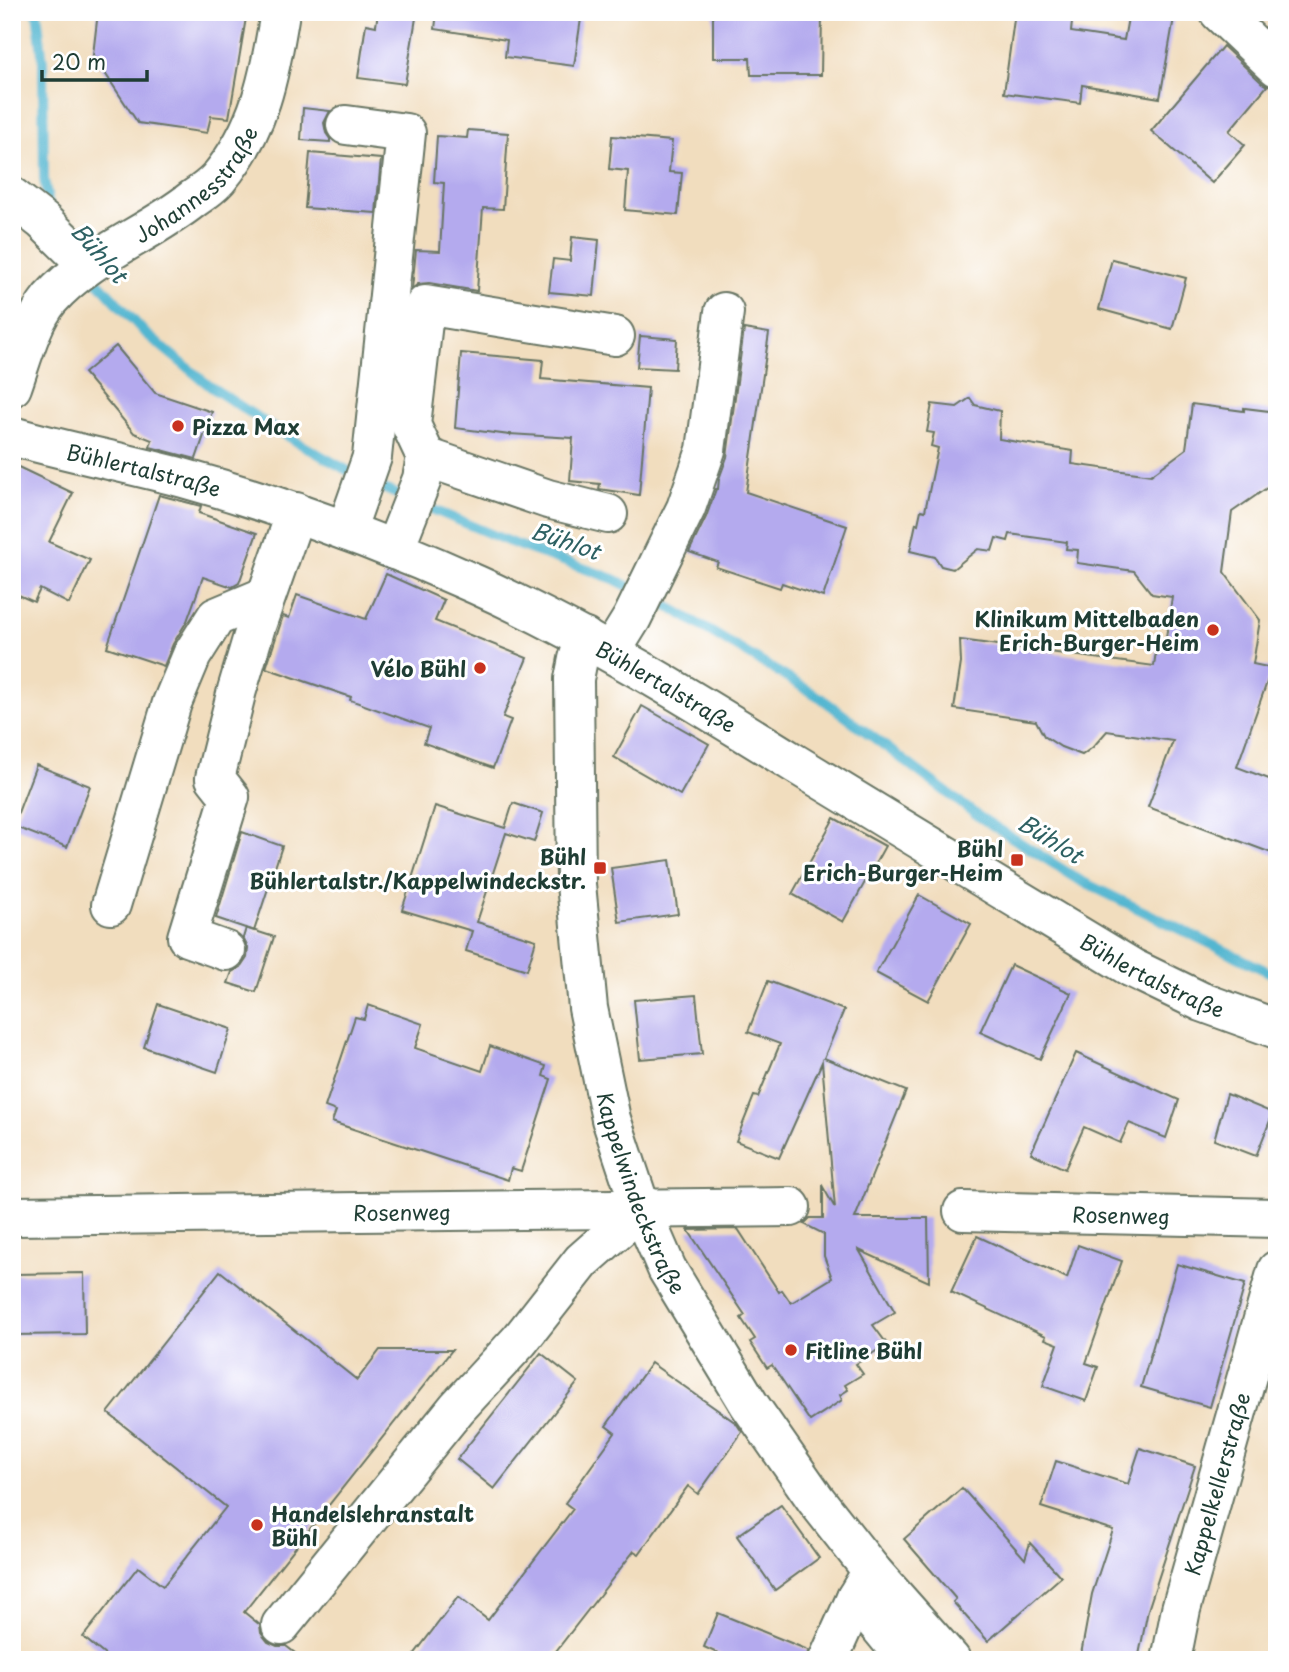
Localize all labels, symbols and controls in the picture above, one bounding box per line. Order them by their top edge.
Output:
scale bar [42,38,147,82]
text: 20 m [52,45,106,77]
street label: Johannesstraße [128,120,265,250]
water label: Bühlot [64,214,138,292]
place label: Pizza Max [192,410,300,442]
marker: Pizza Max [170,418,186,434]
street label: Bühlertalstraße [63,435,225,504]
water label: Bühlot [527,512,607,569]
place label: Klinikum Mittelbaden Erich-Burger-Heim [975,602,1199,658]
marker: Klinikum Mittelbaden Erich-Burger-Heim [1205,622,1221,638]
street label: Bühlertalstraße [590,632,743,740]
place label: Vélo Bühl [371,652,466,684]
marker: Vélo Bühl [472,660,488,676]
water label: Bühlot [1012,804,1092,873]
place label: Bühl Erich-Burger-Heim [803,832,1003,888]
place label: Bühl Bühlertalstr./Kappelwindeckstr. [249,840,586,896]
marker: Bühl Erich-Burger-Heim [1009,852,1025,868]
marker: Bühl Bühlertalstr./Kappelwindeckstr. [592,860,608,876]
street label: Bühlertalstraße [1074,925,1229,1025]
street label: Kappelwindeckstraße [590,1089,694,1300]
street label: Rosenweg [353,1195,451,1228]
street label: Rosenweg [1072,1197,1170,1232]
place label: Fitline Bühl [805,1334,922,1366]
marker: Fitline Bühl [783,1342,799,1358]
street label: Kappelkellerstraße [1175,1389,1258,1579]
place label: Handelslehranstalt Bühl [271,1497,474,1553]
marker: Handelslehranstalt Bühl [249,1517,265,1533]

